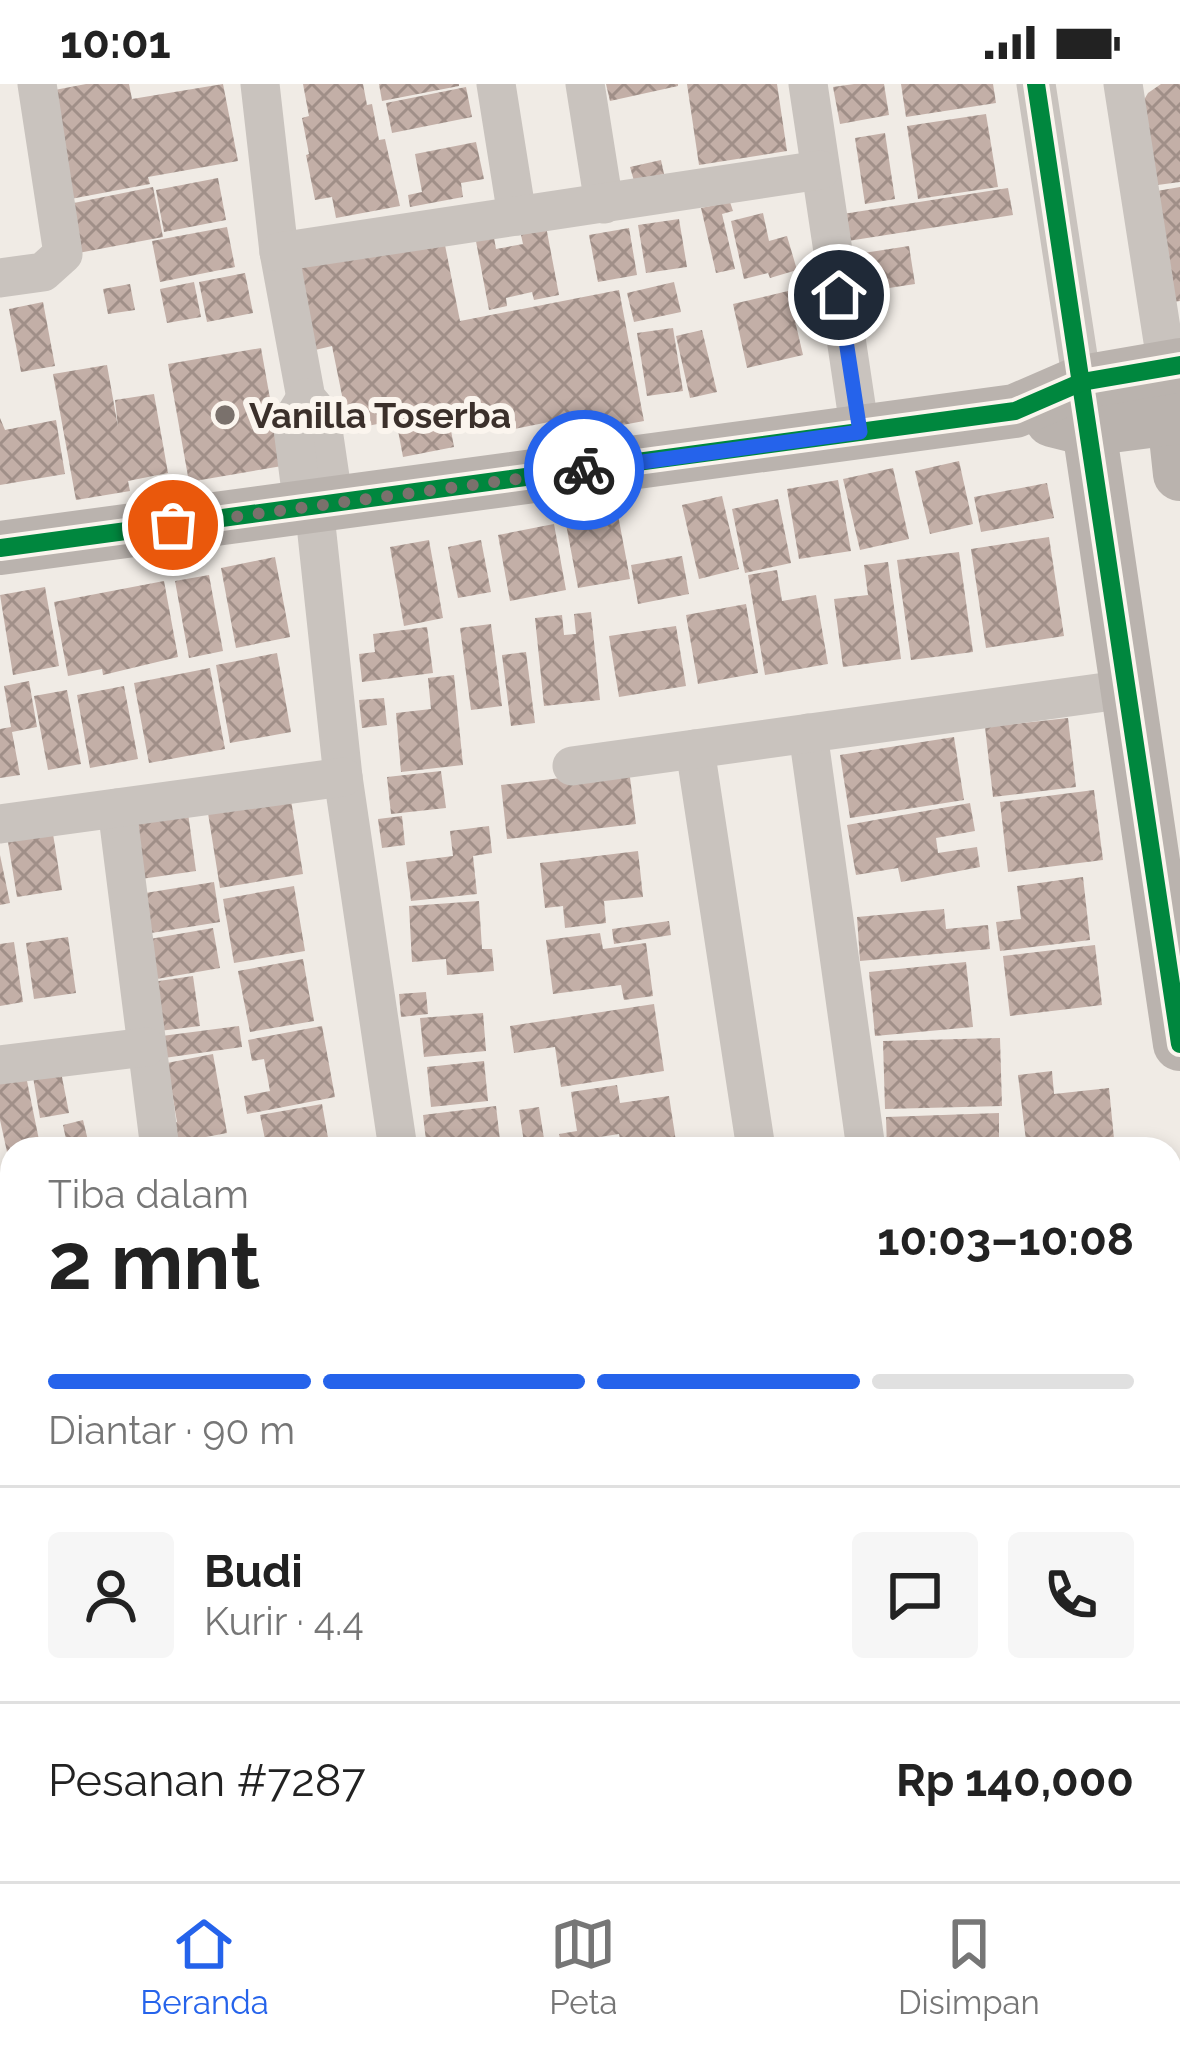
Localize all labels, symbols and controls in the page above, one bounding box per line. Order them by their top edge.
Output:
text: 10:01 [60,16,171,69]
pin [788,244,890,346]
icon: home [806,262,872,328]
place label: Vanilla Toserba [249,394,511,436]
marker: Vanilla Toserba [212,402,238,428]
courier [524,410,644,530]
icon: bike [551,437,617,503]
pin [122,474,224,576]
icon: bag [140,492,206,558]
text: Tiba dalam [48,1171,249,1217]
text: 10:03–10:08 [877,1213,1134,1266]
text: 2 mnt [48,1216,260,1307]
text: Diantar · 90 m [48,1407,295,1453]
button: person [48,1532,174,1658]
button: chat [852,1532,978,1658]
button: phone [1008,1532,1134,1658]
text: Budi [204,1545,303,1598]
text: Kurir · 4.4 [204,1598,364,1644]
text: Pesanan #7287 [48,1754,366,1807]
text: Rp 140,000 [896,1754,1134,1807]
tab: Beranda [140,1911,269,2022]
tab: Peta [549,1911,618,2022]
tab: Disimpan [898,1911,1040,2022]

